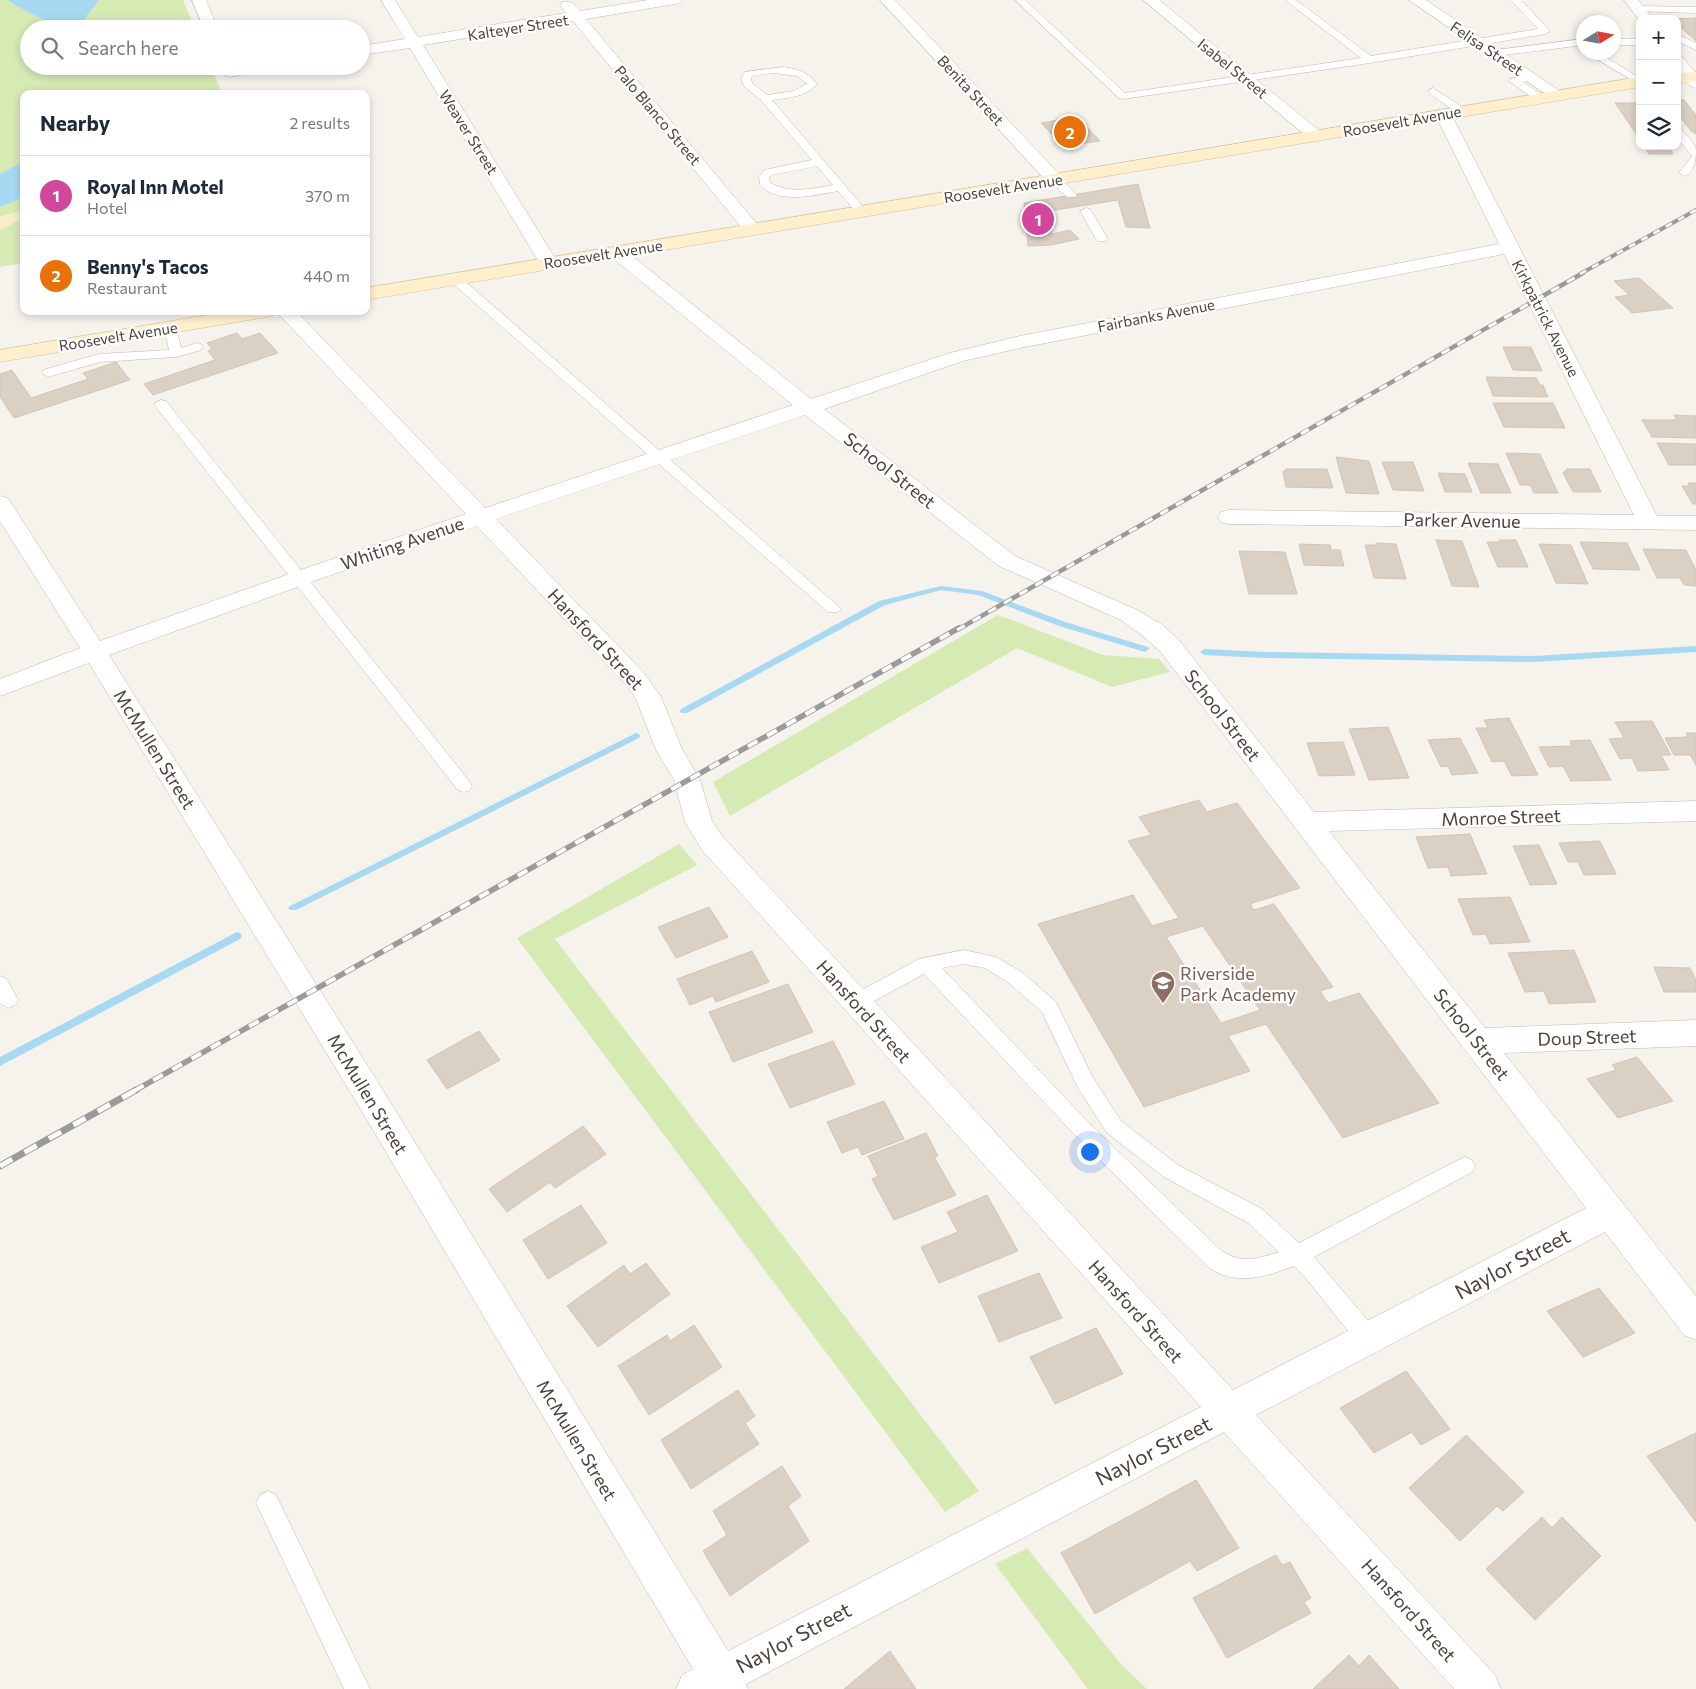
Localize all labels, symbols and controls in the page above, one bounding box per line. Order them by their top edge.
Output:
street label: Kalteyer Street [466,10,570,44]
north arrow [1576,15,1621,60]
map controls [1636,15,1681,150]
button: + [1636,15,1681,60]
street label: Felisa Street [1447,17,1527,79]
search box [20,20,370,75]
icon: search [38,34,66,62]
street label: Isabel Street [1194,34,1272,102]
text: Search here [78,36,178,59]
street label: Benita Street [934,51,1008,129]
button: − [1636,60,1681,105]
street label: Palo Blanco Street [611,62,705,168]
street label: Weaver Street [436,86,502,178]
street label: Roosevelt Avenue [1341,102,1463,140]
button: layers [1636,105,1681,150]
text: Nearby [40,110,110,135]
text: 2 results [289,113,350,132]
pin: 2 [1054,113,1086,151]
street label: Roosevelt Avenue [942,170,1064,206]
text: Royal Inn Motel [87,175,224,198]
text: 1 [52,186,60,205]
text: 370 m [305,186,350,205]
text: Hotel [87,198,127,217]
pin: 1 [1022,200,1054,238]
street label: Roosevelt Avenue [542,236,664,272]
text: Benny's Tacos [87,255,209,278]
street label: Kirkpatrick Avenue [1509,256,1583,380]
text: 2 [51,266,61,285]
text: 440 m [303,266,350,285]
text: Restaurant [87,278,167,297]
street label: Fairbanks Avenue [1096,295,1216,335]
street label: Roosevelt Avenue [57,318,179,354]
street label: School Street [840,427,940,513]
street label: Parker Avenue [1403,508,1521,532]
street label: Whiting Avenue [338,512,466,574]
street label: Hansford Street [543,584,649,694]
street label: School Street [1180,665,1266,765]
street label: McMullen Street [109,685,201,813]
street label: Monroe Street [1441,804,1561,830]
street label: Hansford Street [812,955,916,1067]
place label: Riverside Park Academy [1180,962,1296,1005]
school or university icon: Riverside Park Academy [1150,970,1176,1004]
street label: School Street [1429,984,1515,1084]
street label: Doup Street [1537,1024,1637,1050]
street label: McMullen Street [323,1030,413,1158]
your location [1077,1139,1103,1165]
street label: Naylor Street [1450,1222,1574,1304]
street label: Hansford Street [1084,1255,1188,1367]
street label: McMullen Street [532,1376,622,1504]
street label: Naylor Street [1091,1410,1215,1490]
street label: Hansford Street [1357,1554,1461,1666]
street label: Naylor Street [731,1596,855,1678]

